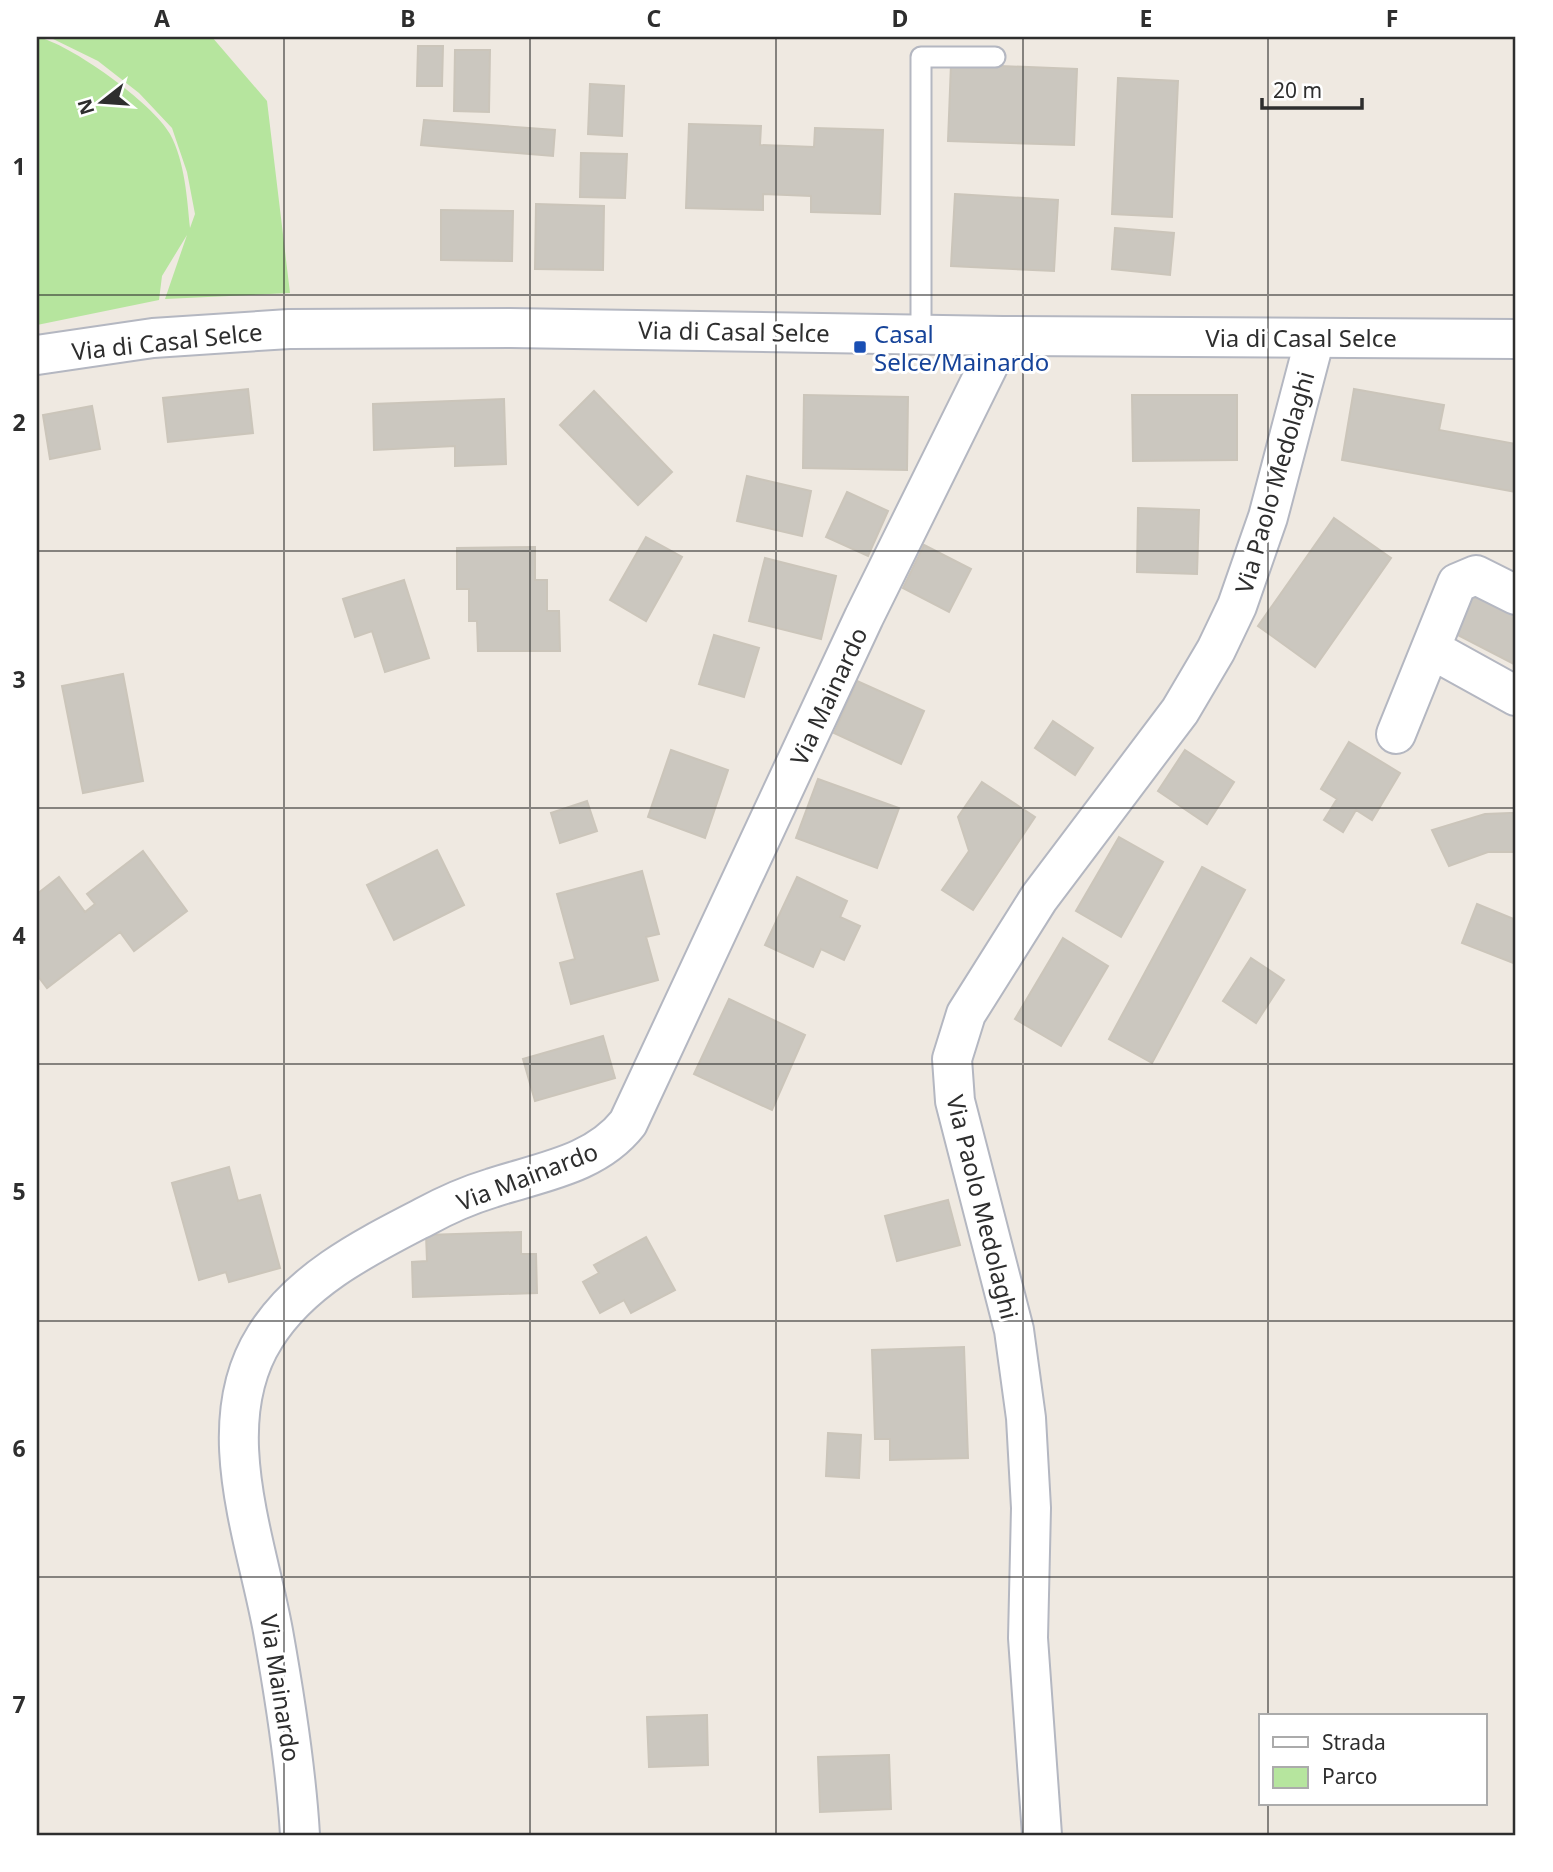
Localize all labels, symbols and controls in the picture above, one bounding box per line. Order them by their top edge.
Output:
text: A [154,2,170,34]
text: B [400,2,416,34]
text: C [647,2,662,34]
text: D [892,2,908,34]
text: E [1140,2,1152,34]
text: F [1386,2,1398,34]
north arrow [66,66,136,136]
scale bar [1262,66,1362,110]
text: 20 m [1273,76,1322,104]
text: N [71,96,100,118]
text: 1 [12,150,26,182]
street label: Via di Casal Selce [638,313,830,349]
street label: Via di Casal Selce [70,315,264,367]
place label: Casal Selce/Mainardo [874,317,1049,378]
street label: Via di Casal Selce [1205,321,1397,354]
marker: Casal Selce/Mainardo [852,339,868,355]
street label: Via Paolo Medolaghi [1226,367,1322,597]
text: 2 [12,406,26,438]
street label: Via Mainardo [782,622,874,770]
text: 3 [12,663,26,695]
text: 4 [12,919,26,951]
street label: Via Paolo Medolaghi [939,1092,1027,1322]
street label: Via Mainardo [452,1134,602,1218]
text: 5 [12,1175,26,1207]
text: 6 [12,1432,26,1464]
street label: Via Mainardo [253,1612,309,1764]
text: 7 [12,1688,26,1720]
legend [1259,1714,1486,1806]
text: Strada [1322,1728,1386,1756]
text: Parco [1322,1762,1378,1790]

